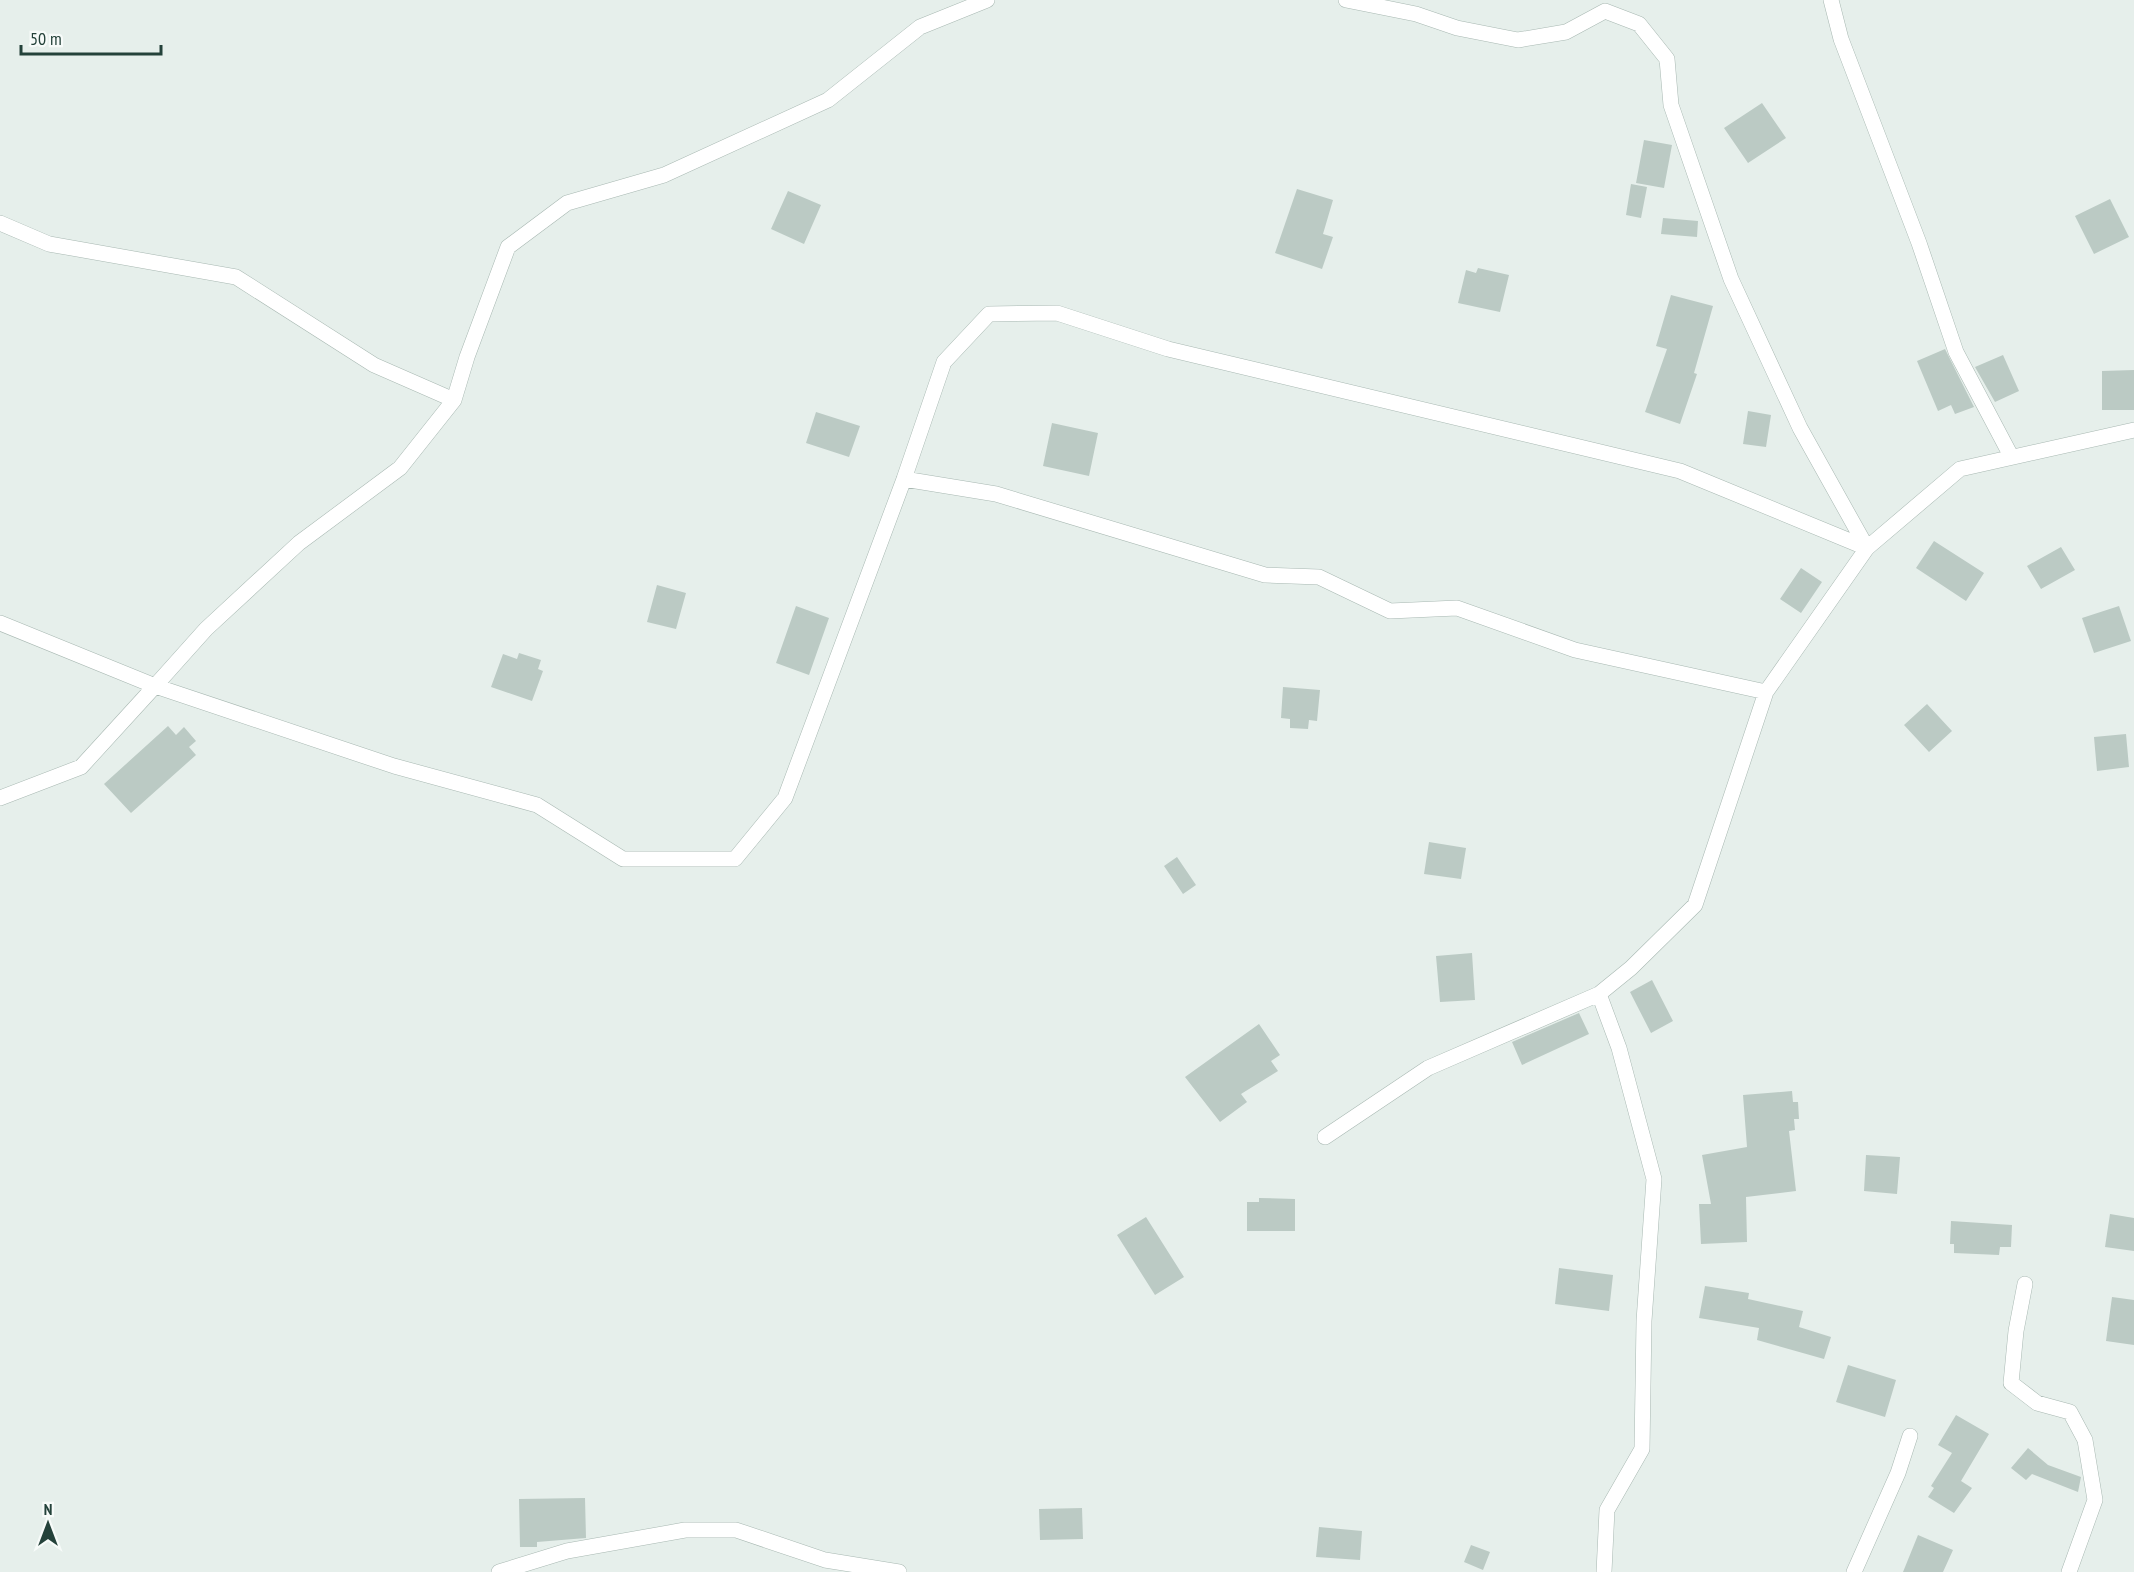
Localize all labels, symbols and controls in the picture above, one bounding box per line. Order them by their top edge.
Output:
scale bar [21,18,160,56]
text: 50 m [30,27,62,50]
north arrow [18,1494,78,1554]
text: N [44,1499,52,1519]

